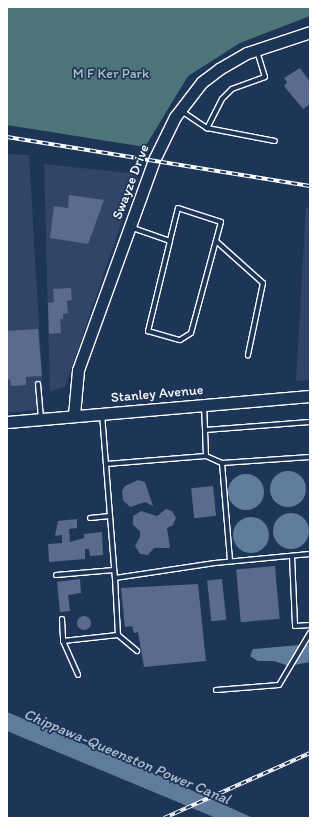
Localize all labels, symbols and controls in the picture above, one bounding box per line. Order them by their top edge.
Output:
park label: M F Ker Park [73,66,149,82]
street label: Swayze Drive [109,142,153,222]
street label: Stanley Avenue [110,382,204,406]
water label: Chippawa-Queenston Power Canal [21,705,233,809]

